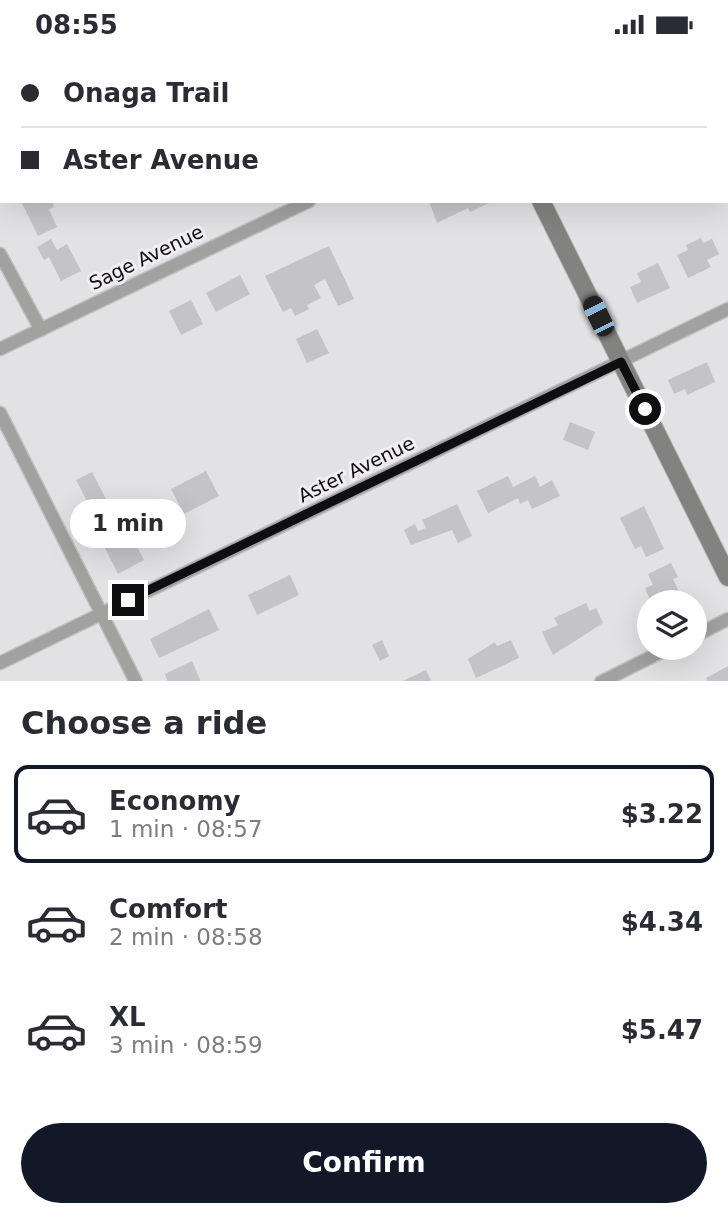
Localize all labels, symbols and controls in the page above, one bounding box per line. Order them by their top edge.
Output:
text: 08:55 [35,10,118,40]
text: Onaga Trail [63,78,229,108]
text: Aster Avenue [63,145,259,175]
street label: Sage Avenue [85,220,207,294]
car [580,293,617,339]
route start [629,393,661,425]
street label: Aster Avenue [294,431,418,507]
callout: 1 min [70,498,186,547]
text: 1 min [92,510,164,536]
route end [112,584,144,616]
map controls [637,590,707,660]
button: layers [637,590,707,660]
text: Choose a ride [21,704,267,742]
icon: car [25,783,88,846]
text: Economy [109,786,240,816]
text: $3.22 [621,799,703,829]
text: 1 min · 08:57 [109,816,263,842]
icon: car [25,891,88,954]
text: Comfort [109,894,227,924]
text: $4.34 [621,907,703,937]
text: 2 min · 08:58 [109,924,263,950]
icon: car [25,999,88,1062]
text: XL [109,1002,146,1032]
text: $5.47 [621,1015,703,1045]
text: 3 min · 08:59 [109,1032,263,1058]
button: Confirm [21,1123,707,1203]

